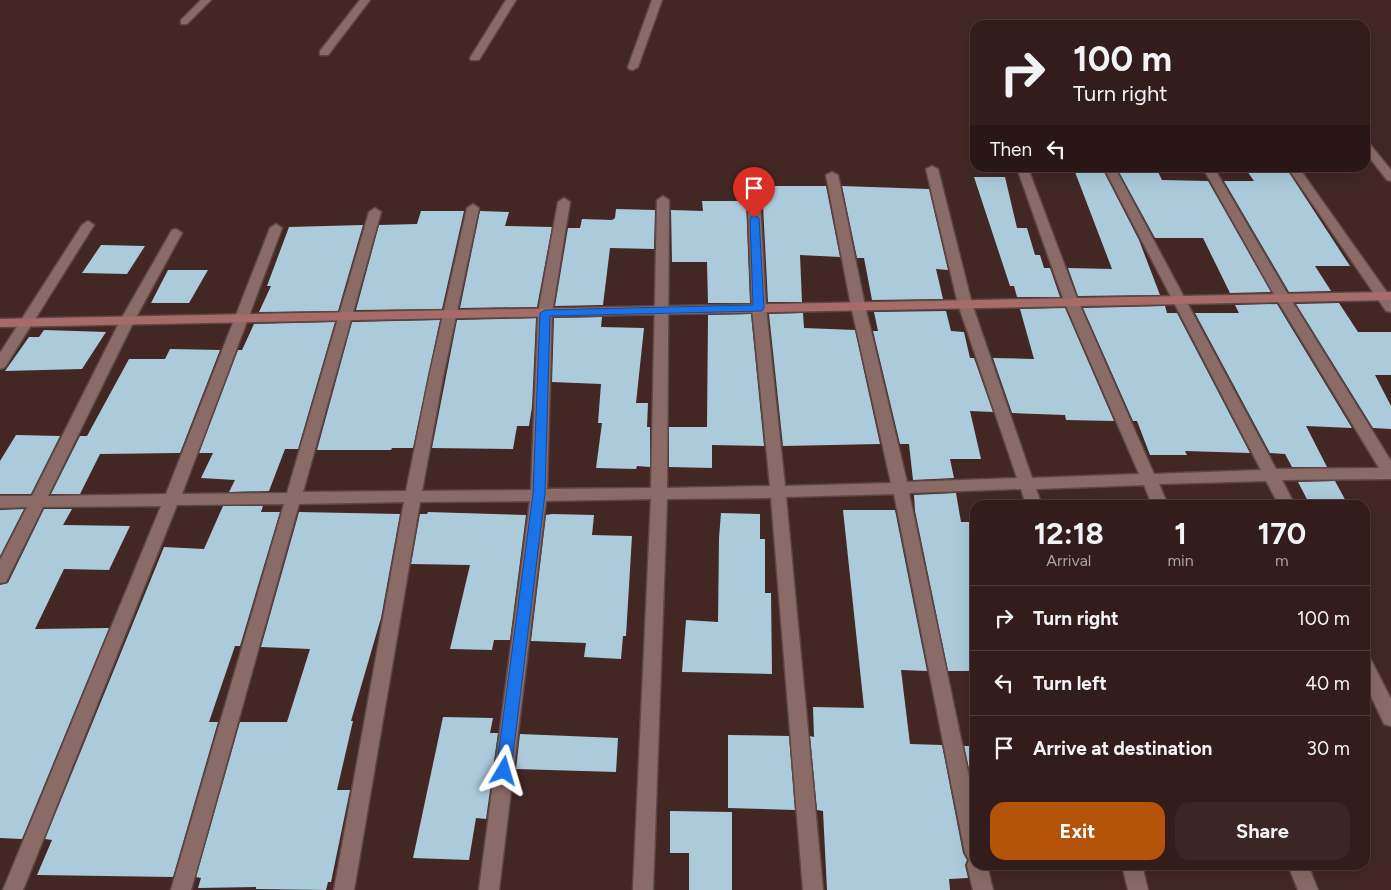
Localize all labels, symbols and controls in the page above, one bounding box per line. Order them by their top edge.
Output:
text: 100 m [1073,38,1172,80]
icon: right [990,40,1055,105]
text: Turn right [1073,80,1168,107]
icon: left [1042,135,1070,163]
text: Then [990,138,1032,161]
pin [733,167,775,218]
icon: arrive [740,174,768,202]
text: 12:18 [1034,515,1104,552]
text: 1 [1174,515,1187,552]
text: 170 [1257,515,1306,552]
text: Arrival [1046,551,1091,570]
text: min [1168,551,1194,570]
text: m [1275,551,1289,570]
icon: right [990,604,1018,632]
text: Turn right [1033,607,1119,630]
text: 100 m [1297,607,1350,630]
icon: left [990,669,1018,697]
text: Turn left [1033,672,1107,695]
text: 40 m [1305,672,1350,695]
icon: arrive [990,734,1018,762]
text: Arrive at destination [1033,737,1212,760]
text: 30 m [1307,737,1350,760]
position arrow [477,744,529,796]
button: Exit [990,802,1165,860]
button: Share [1175,802,1350,860]

